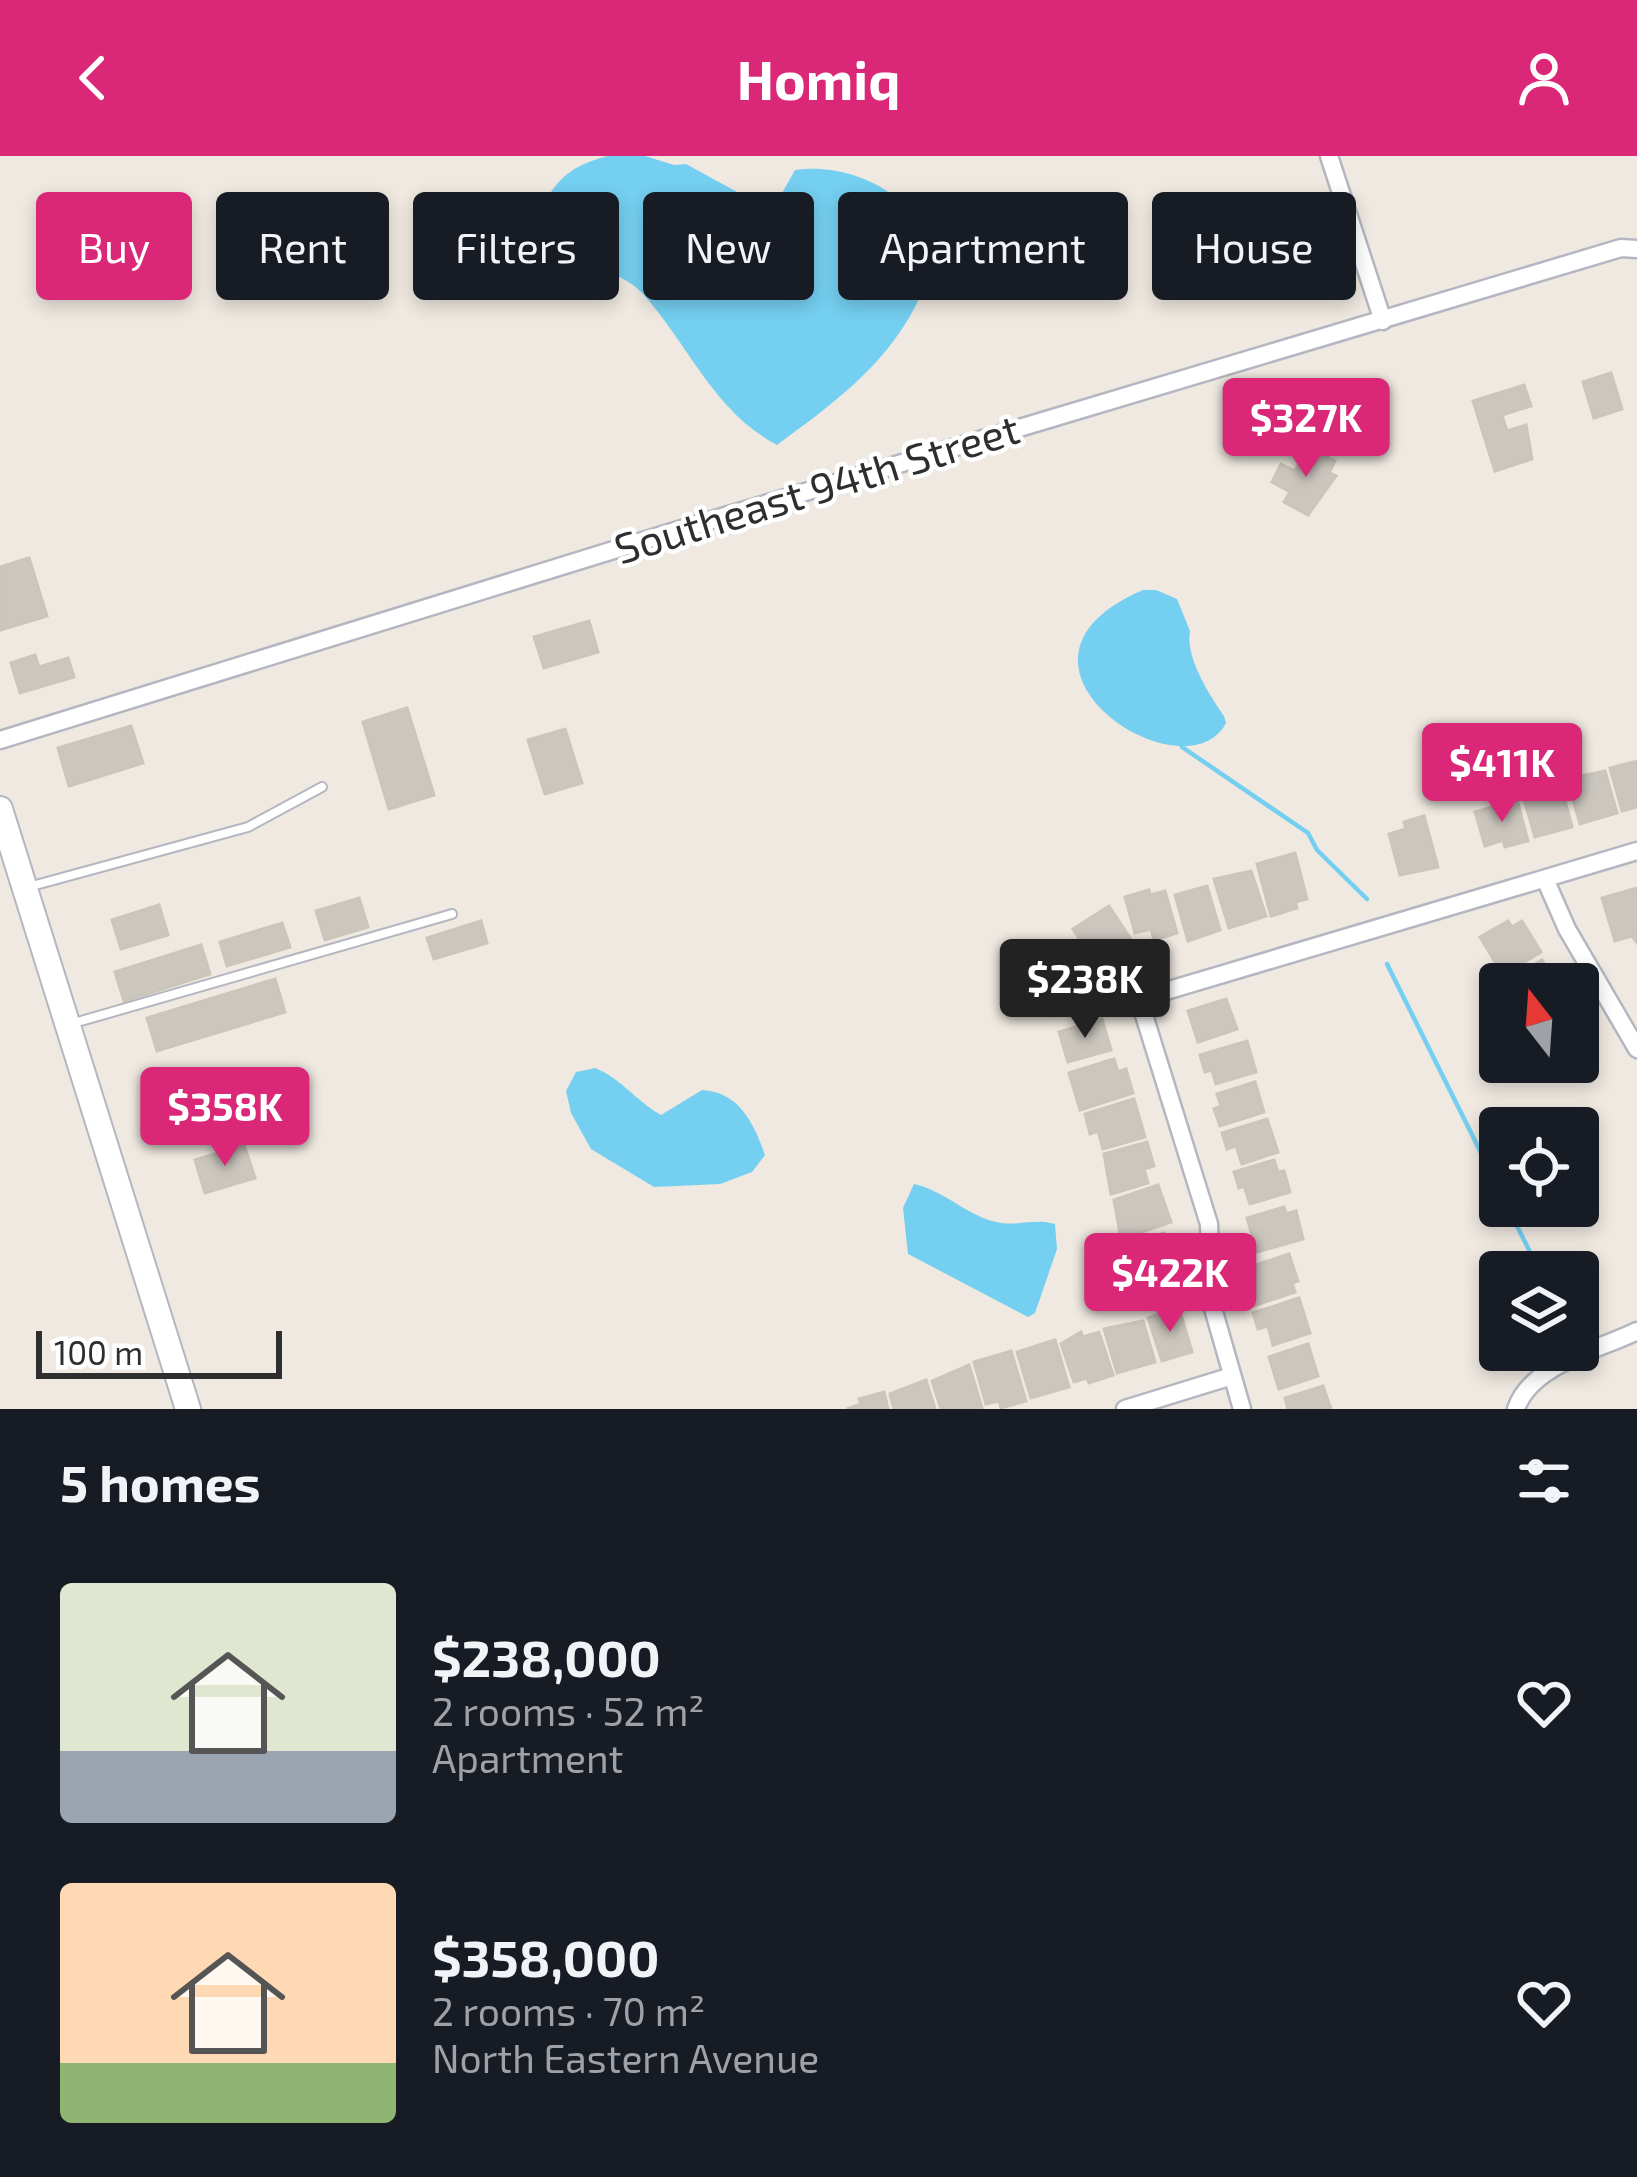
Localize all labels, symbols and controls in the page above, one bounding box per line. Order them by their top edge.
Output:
icon: back [60,45,126,111]
icon: person [1511,45,1577,111]
text: Homiq [737,46,900,111]
chip: Buy [36,192,192,300]
chip: Rent [216,192,389,300]
chip: Filters [413,192,619,300]
chip: New [643,192,814,300]
chip: Apartment [838,192,1128,300]
chip: House [1152,192,1356,300]
pin: $327K [1222,378,1390,480]
text: $327K [1250,393,1362,440]
street label: Southeast 94th Street [608,402,1025,572]
pin: $411K [1418,723,1586,825]
text: $411K [1449,738,1555,785]
pin: $238K [1001,939,1169,1041]
text: $238K [1027,954,1143,1001]
north arrow [1479,963,1599,1083]
map controls [1479,963,1599,1371]
pin: $358K [141,1067,309,1169]
text: $358K [167,1082,283,1129]
button: locate [1479,1107,1599,1227]
pin: $422K [1086,1233,1254,1335]
text: $422K [1111,1248,1229,1295]
button: layers [1479,1251,1599,1371]
scale bar [36,1325,282,1378]
text: 100 m [54,1332,143,1372]
icon: filters [1511,1448,1577,1514]
text: 5 homes [60,1451,261,1512]
text: $238,000 [432,1626,661,1687]
icon: home [156,1631,300,1775]
icon: heart [1511,1670,1577,1736]
text: 2 rooms · 52 m² [432,1687,704,1734]
text: Apartment [432,1734,623,1781]
text: $358,000 [432,1926,659,1987]
icon: home [156,1931,300,2075]
icon: heart [1511,1970,1577,2036]
text: 2 rooms · 70 m² [432,1987,705,2034]
text: North Eastern Avenue [432,2034,819,2081]

